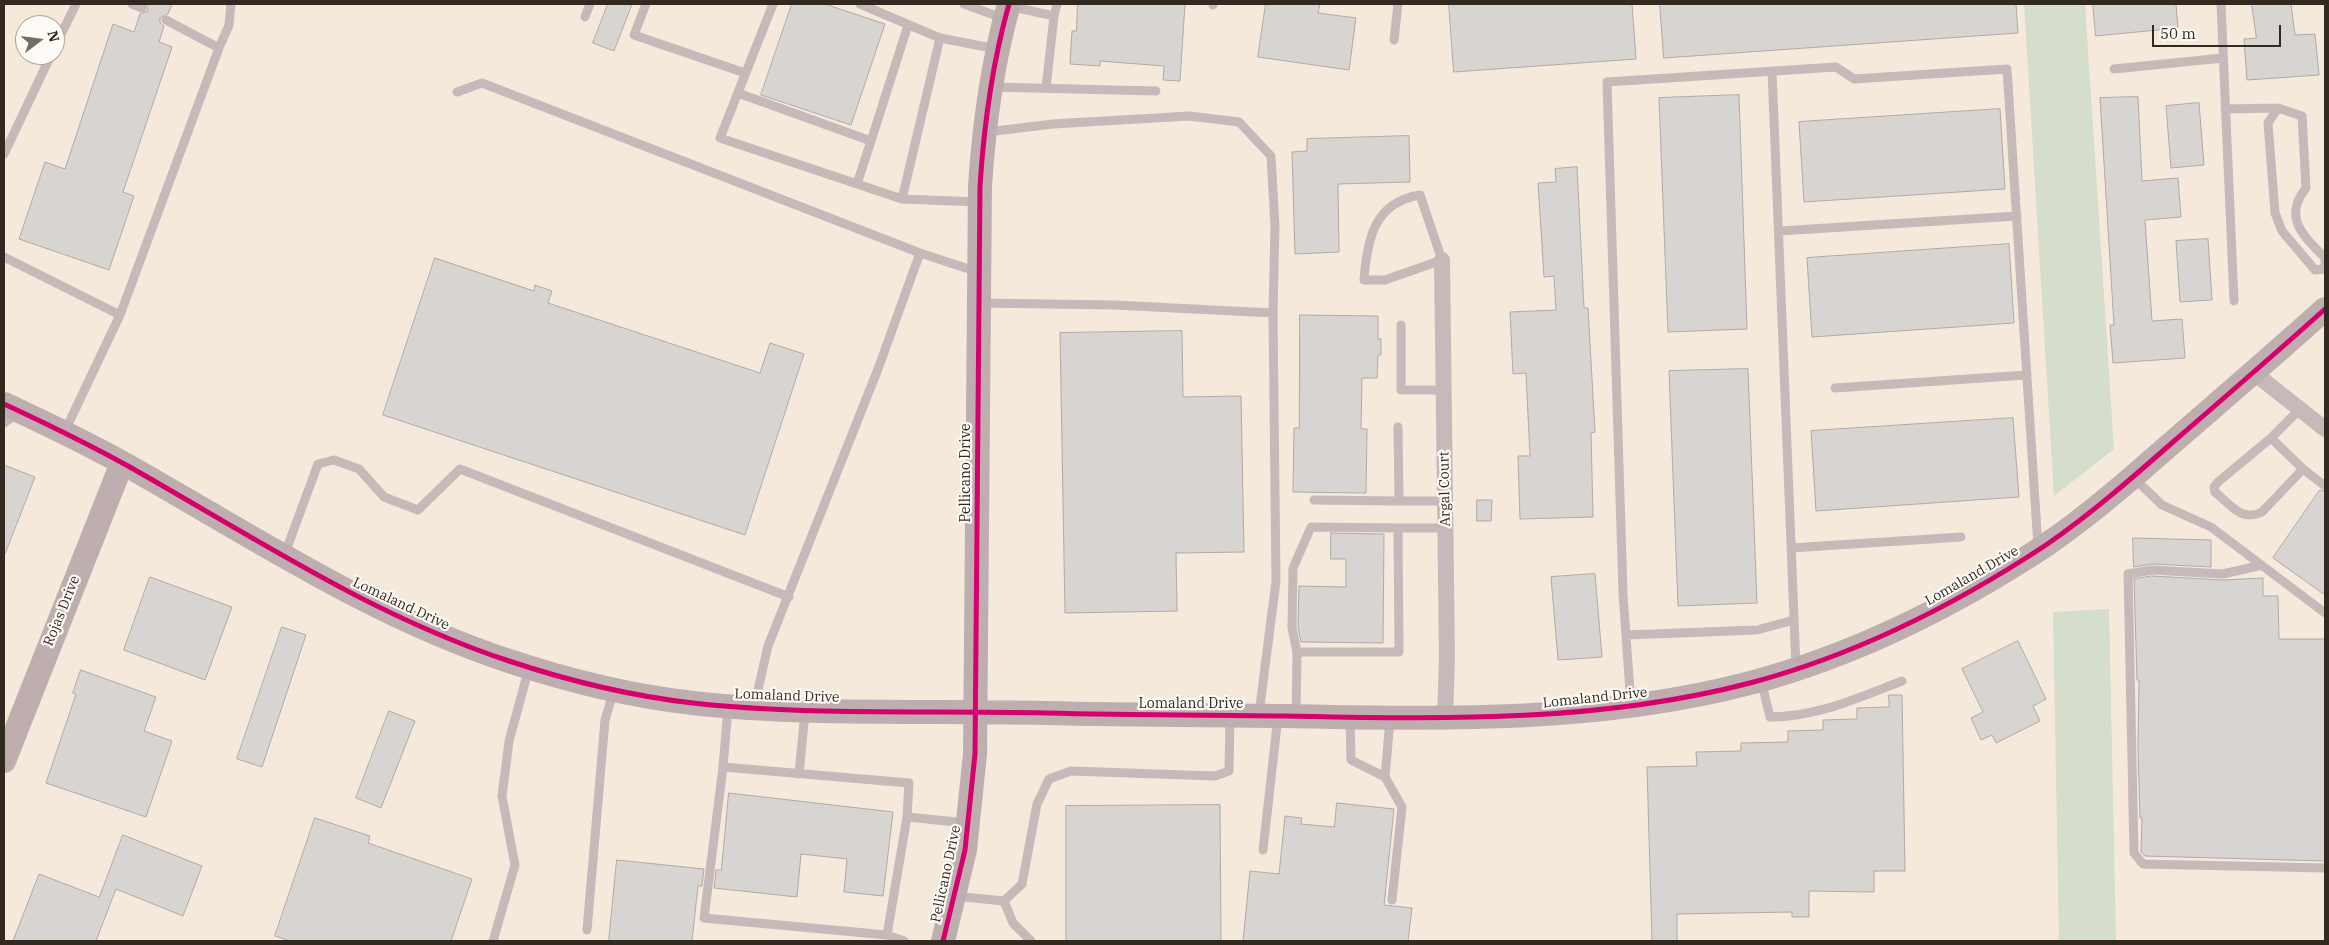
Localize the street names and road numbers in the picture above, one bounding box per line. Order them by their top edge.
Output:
street label: Pellicano Drive [958,423,974,523]
street label: Argal Court [1436,451,1454,527]
street label: Lomaland Drive [1922,542,2022,610]
street label: Rojas Drive [40,573,84,649]
street label: Lomaland Drive [350,574,452,634]
street label: Lomaland Drive [1542,684,1648,712]
street label: Lomaland Drive [734,686,840,706]
street label: Lomaland Drive [1138,696,1244,712]
street label: Pellicano Drive [927,824,965,924]

